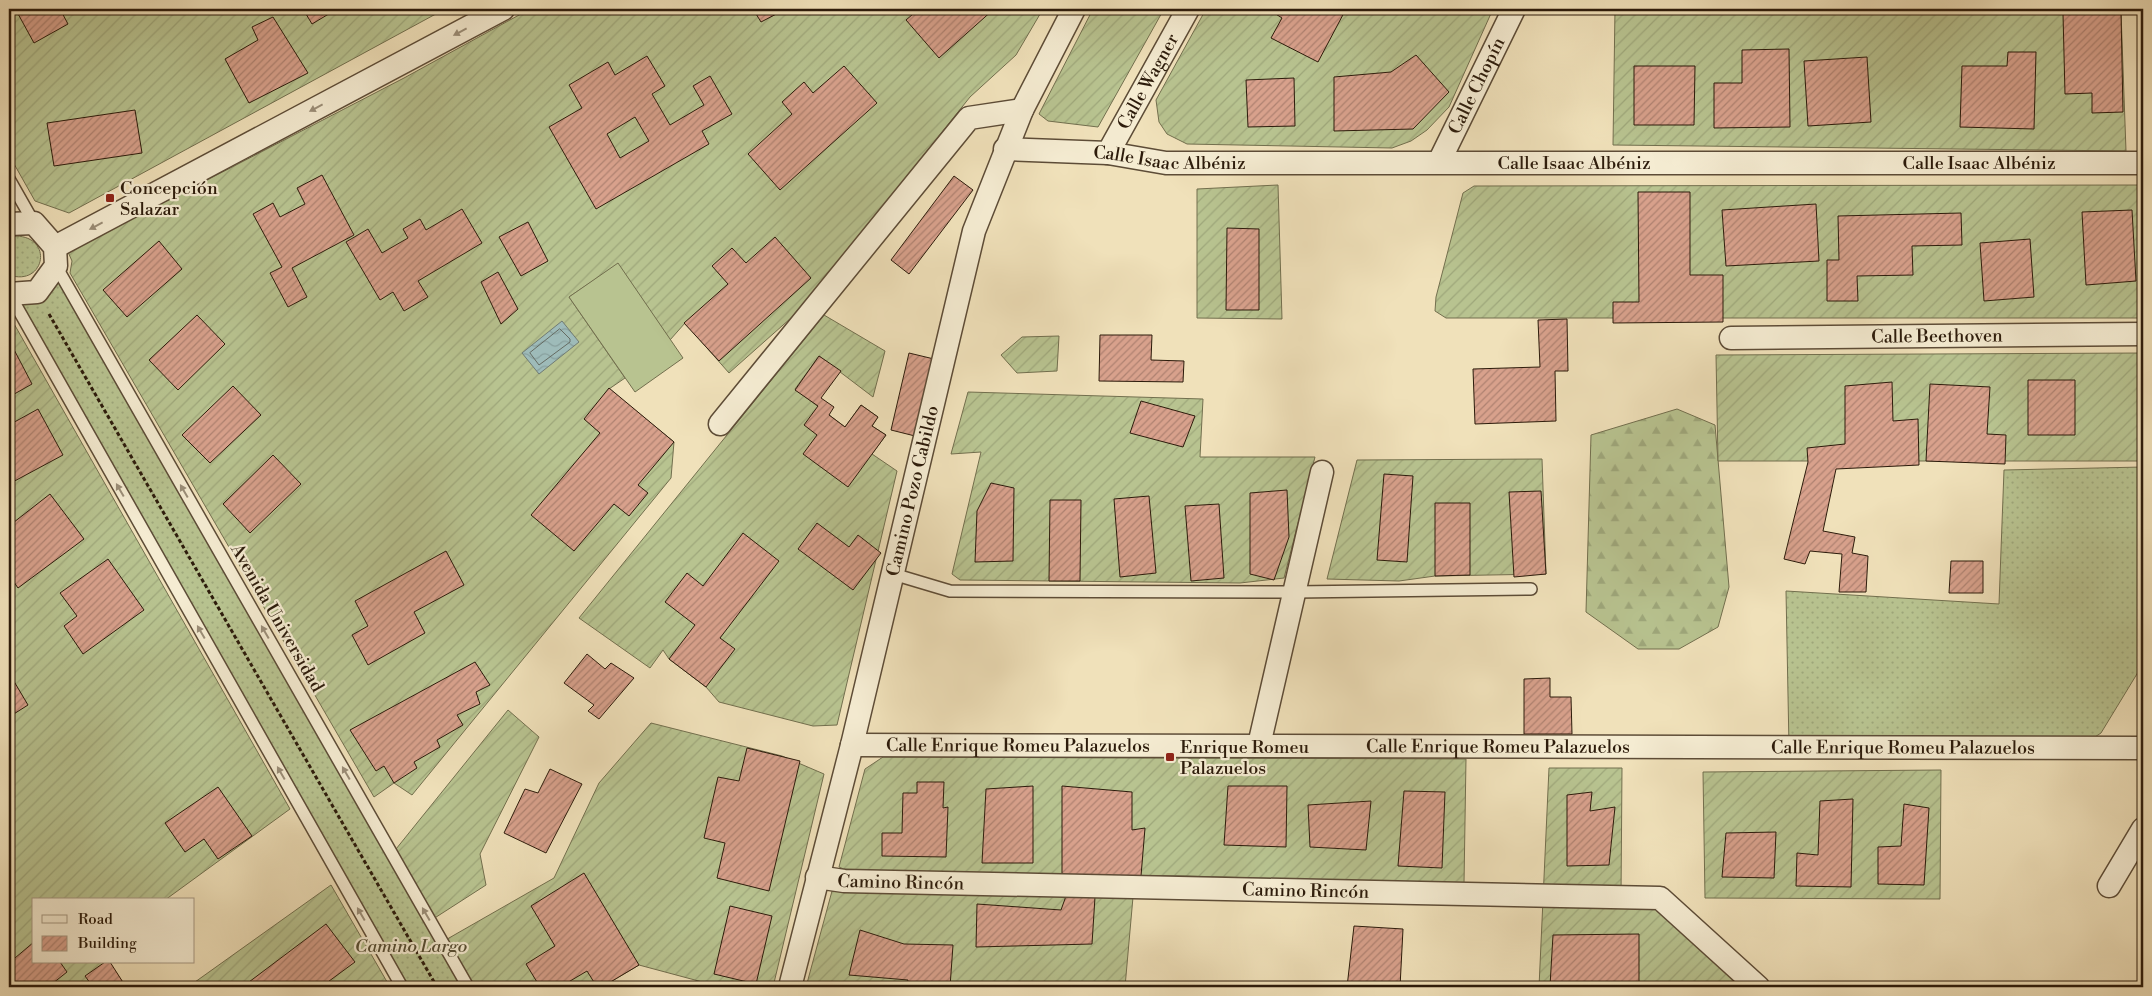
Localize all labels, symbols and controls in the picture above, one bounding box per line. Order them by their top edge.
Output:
one-way arrow [453,28,467,36]
street label: Calle Wagner [1112,29,1184,133]
street label: Calle Chopín [1443,33,1510,138]
one-way arrow [309,104,324,112]
street label: Calle Isaac Albéniz [1093,141,1246,175]
street label: Calle Isaac Albéniz [1498,152,1651,175]
street label: Calle Isaac Albéniz [1903,152,2056,175]
place label: Concepción Salazar [120,177,218,221]
marker: Concepción Salazar [104,192,116,204]
one-way arrow [89,221,102,230]
street label: Calle Beethoven [1871,324,2003,348]
street label: Camino Pozo Cabildo [881,403,944,579]
one-way arrow [116,484,125,497]
one-way arrow [180,484,189,498]
street label: Avenida Universidad [225,539,329,697]
one-way arrow [196,625,205,638]
one-way arrow [261,625,269,640]
street label: Calle Enrique Romeu Palazuelos [886,734,1150,757]
street label: Calle Enrique Romeu Palazuelos [1366,735,1630,758]
place label: Enrique Romeu Palazuelos [1180,736,1310,780]
street label: Calle Enrique Romeu Palazuelos [1771,736,2035,759]
marker: Enrique Romeu Palazuelos [1164,751,1176,763]
one-way arrow [276,766,285,780]
one-way arrow [341,767,350,780]
street label: Camino Rincón [836,869,965,895]
street label: Camino Rincón [1242,878,1370,903]
legend [32,898,195,964]
one-way arrow [422,907,430,922]
one-way arrow [356,908,365,921]
text: Road [78,910,113,929]
text: Building [77,934,137,953]
park label: Camino Largo [355,935,467,958]

